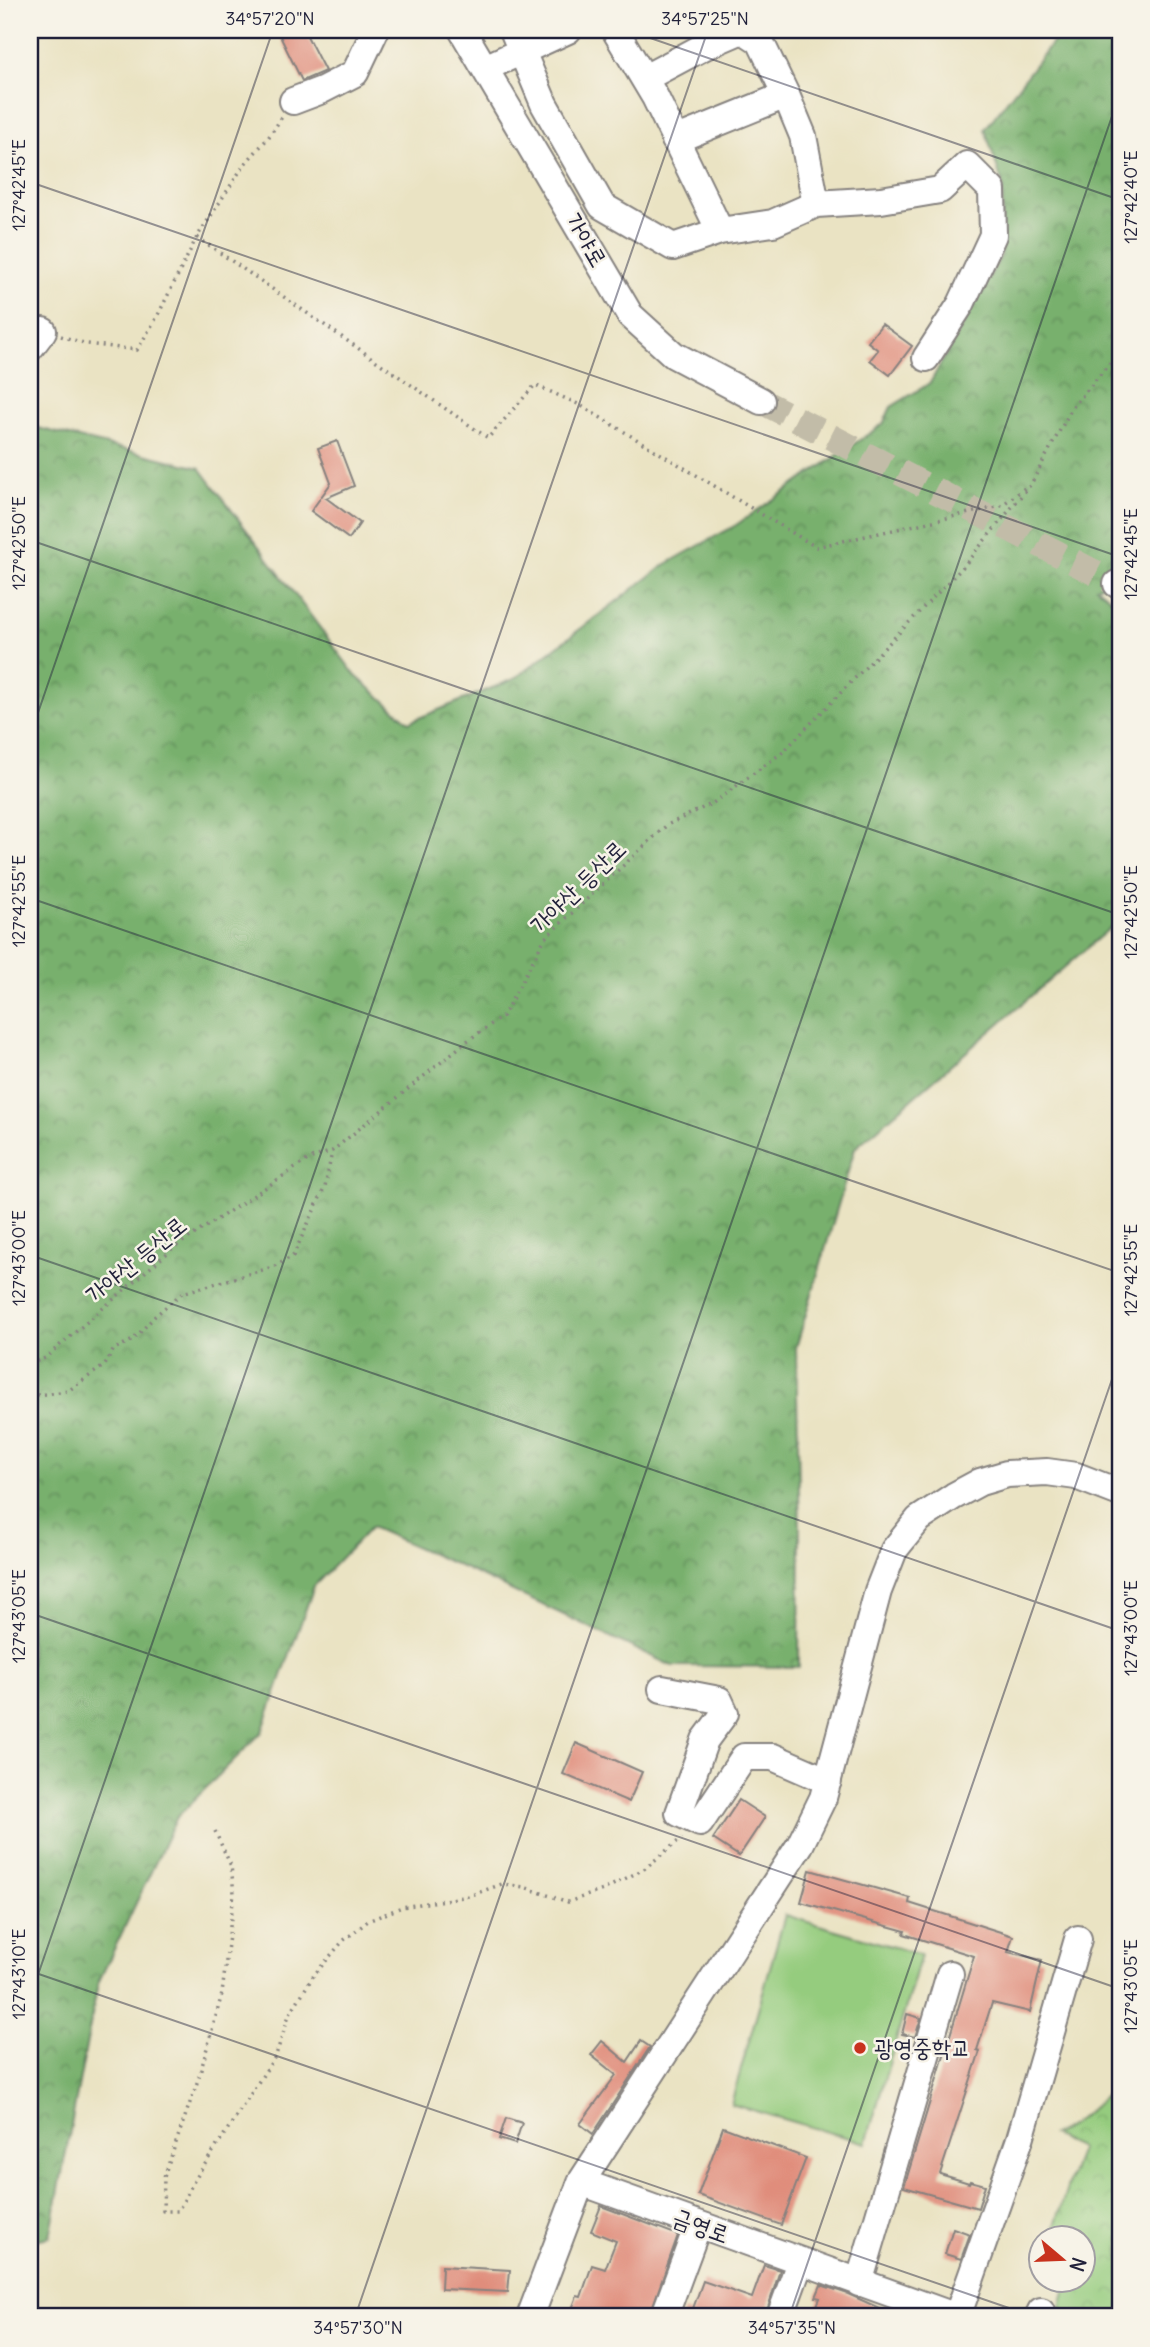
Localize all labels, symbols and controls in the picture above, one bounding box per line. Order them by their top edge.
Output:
text: 34°57'20"N [225,7,315,30]
text: 34°57'25"N [661,7,749,30]
text: 127°42'45"E [7,139,30,231]
text: 127°42'40"E [1119,150,1142,244]
street label: 가야로 [559,207,614,272]
text: 127°42'50"E [7,496,30,590]
text: 127°42'45"E [1119,508,1142,600]
street label: 가야산 등산로 [523,833,631,939]
text: 127°42'55"E [7,855,30,947]
text: 127°42'50"E [1119,865,1142,959]
street label: 가야산 등산로 [79,1209,192,1309]
text: 127°43'00"E [7,1210,30,1306]
text: 127°42'55"E [1119,1224,1142,1316]
text: 127°43'05"E [7,1569,30,1663]
text: 127°43'00"E [1119,1580,1142,1676]
text: 127°43'10"E [7,1928,30,2020]
text: 127°43'05"E [1119,1939,1142,2033]
place label: 광영중학교 [874,2032,971,2062]
marker: 광영중학교 [852,2040,868,2056]
street label: 금영로 [669,2201,734,2249]
north arrow [1028,2224,1098,2294]
text: N [1065,2254,1092,2275]
text: 34°57'30"N [313,2316,403,2339]
text: 34°57'35"N [748,2316,836,2339]

